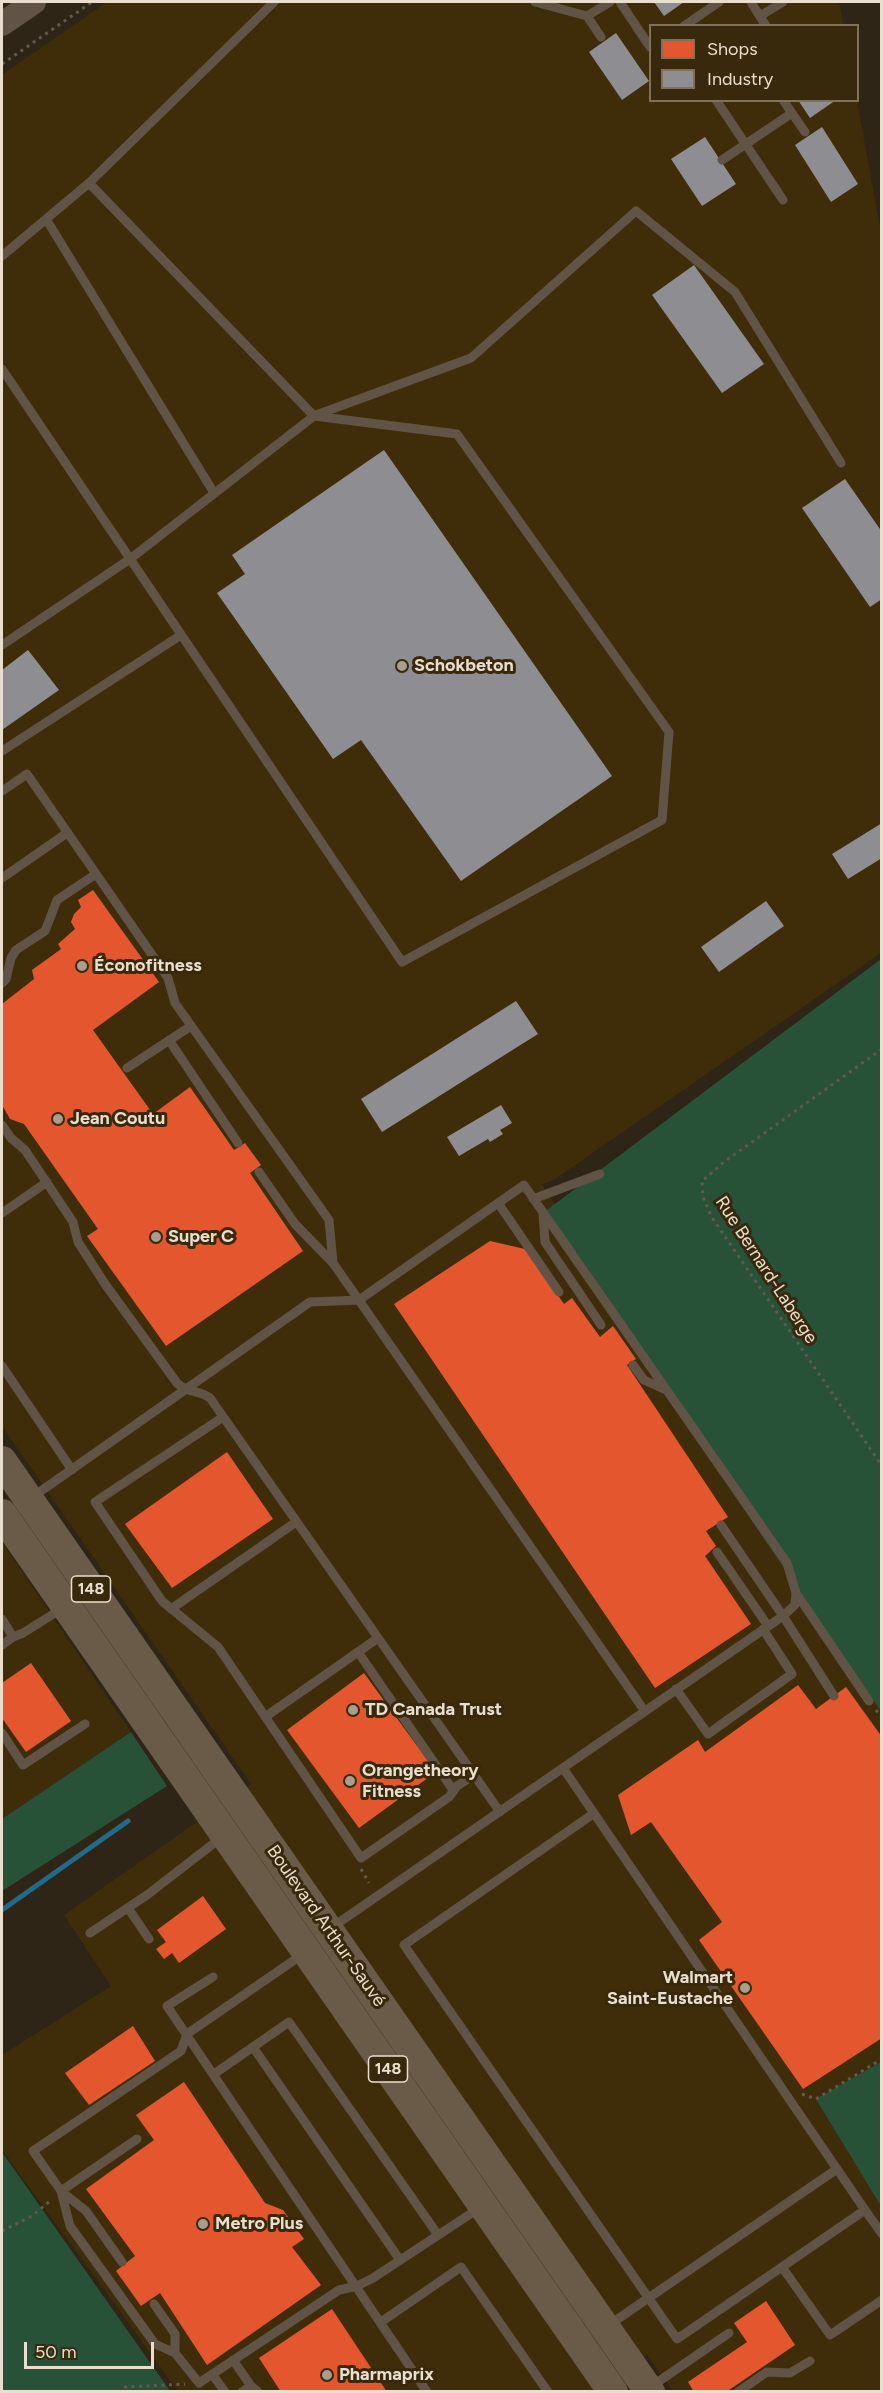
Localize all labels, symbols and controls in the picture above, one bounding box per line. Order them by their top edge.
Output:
legend [649,24,859,102]
text: Shops [707,38,758,60]
text: Industry [707,68,773,90]
place label: Schokbeton [414,655,514,677]
marker: Schokbeton [395,659,409,673]
place label: Éconofitness [94,955,202,977]
marker: Éconofitness [75,959,89,973]
place label: Jean Coutu [70,1108,165,1130]
marker: Jean Coutu [51,1112,65,1126]
street label: Rue Bernard-Laberge [710,1192,822,1348]
place label: Super C [168,1226,234,1248]
marker: Super C [149,1230,163,1244]
road number: 148 [72,1576,110,1602]
place label: TD Canada Trust [365,1699,502,1721]
marker: TD Canada Trust [346,1703,360,1717]
place label: Orangetheory Fitness [362,1760,479,1802]
marker: Orangetheory Fitness [343,1774,357,1788]
street label: Boulevard Arthur-Sauvé [262,1841,390,2011]
place label: Walmart Saint-Eustache [607,1967,733,2010]
marker: Walmart Saint-Eustache [738,1981,752,1995]
road number: 148 [368,2056,408,2082]
place label: Metro Plus [215,2213,303,2235]
marker: Metro Plus [196,2217,210,2231]
scale bar [27,2330,158,2368]
text: 50 m [35,2341,77,2363]
place label: Pharmaprix [339,2364,434,2386]
marker: Pharmaprix [320,2368,334,2382]

